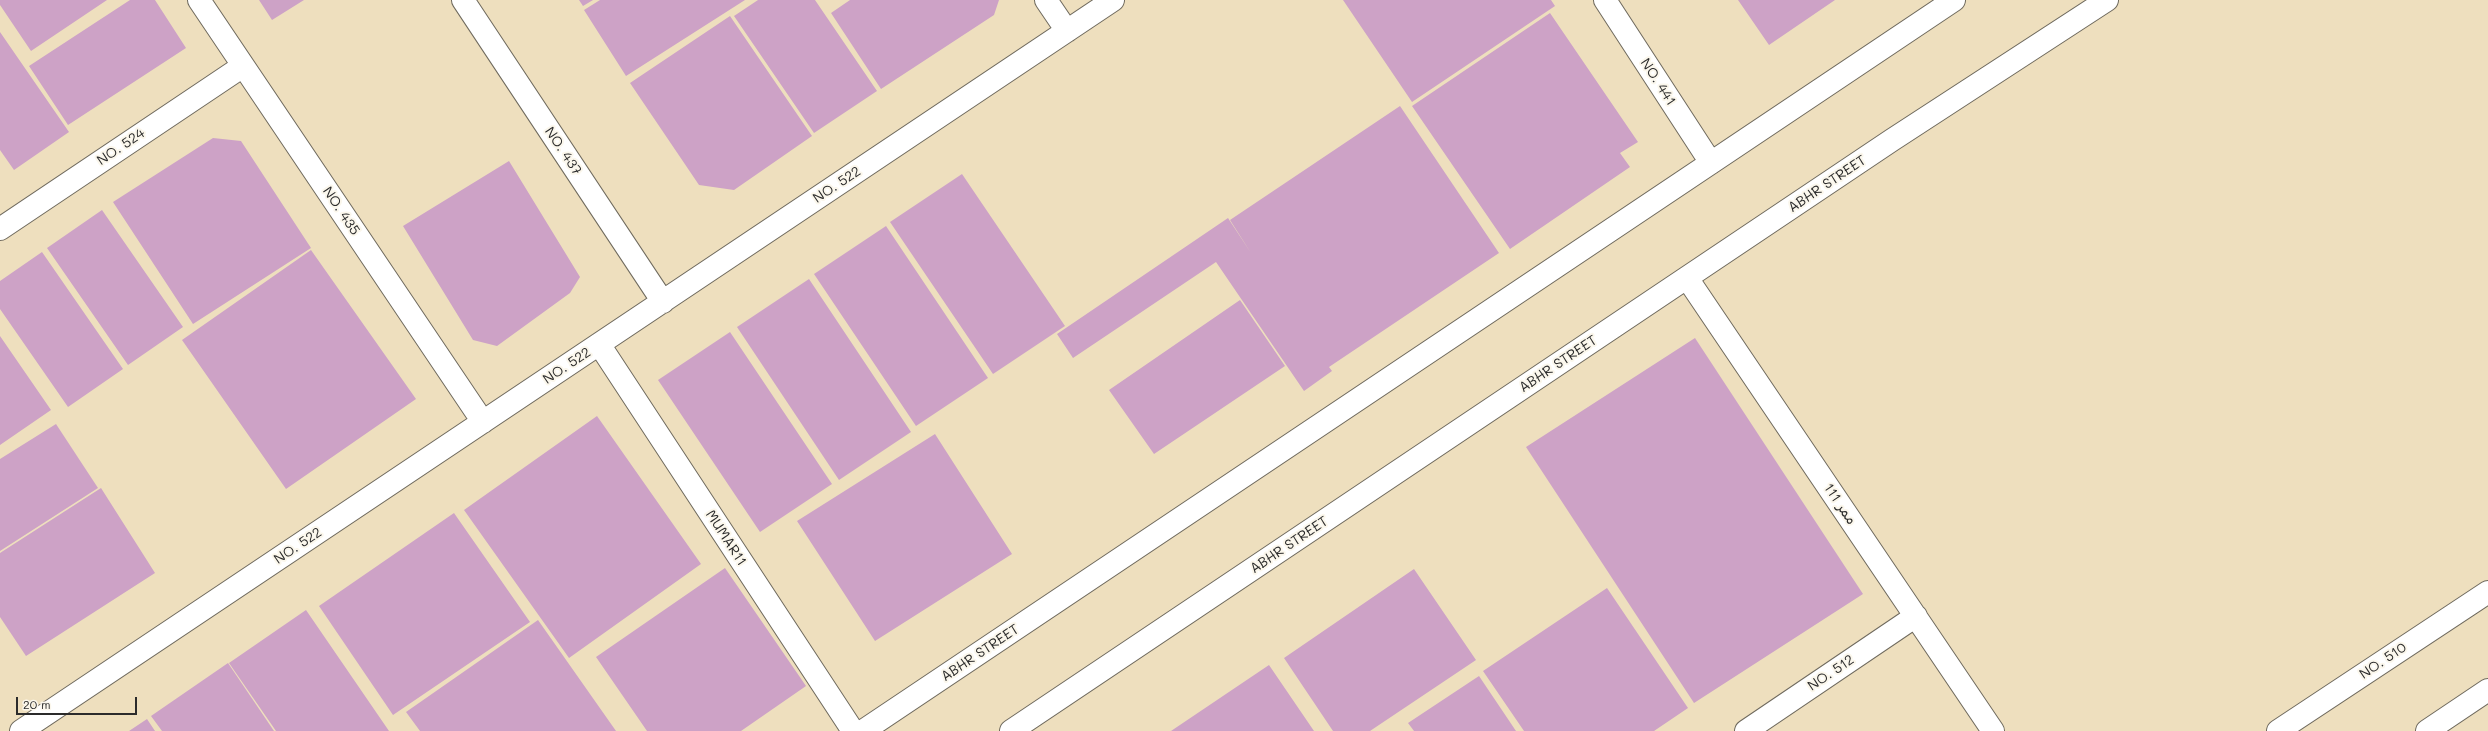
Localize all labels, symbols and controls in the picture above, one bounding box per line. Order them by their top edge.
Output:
street label: NO. 441 [1637,55,1679,109]
street label: NO. 437 [541,124,585,178]
street label: NO. 524 [94,125,148,169]
street label: ABHR STREET [1785,152,1869,216]
street label: NO. 522 [810,163,864,207]
street label: NO. 435 [319,184,363,238]
street label: ABHR STREET [1516,332,1600,396]
street label: NO. 522 [540,344,594,388]
street label: ممر 111 [1820,480,1860,528]
street label: MUMAR11 [702,507,750,569]
street label: ABHR STREET [1247,513,1331,577]
street label: NO. 522 [271,524,325,568]
street label: ABHR STREET [938,621,1022,685]
street label: NO. 510 [2356,639,2410,683]
street label: NO. 512 [1805,651,1857,695]
scale bar [18,689,139,715]
text: 20 m [23,696,51,712]

